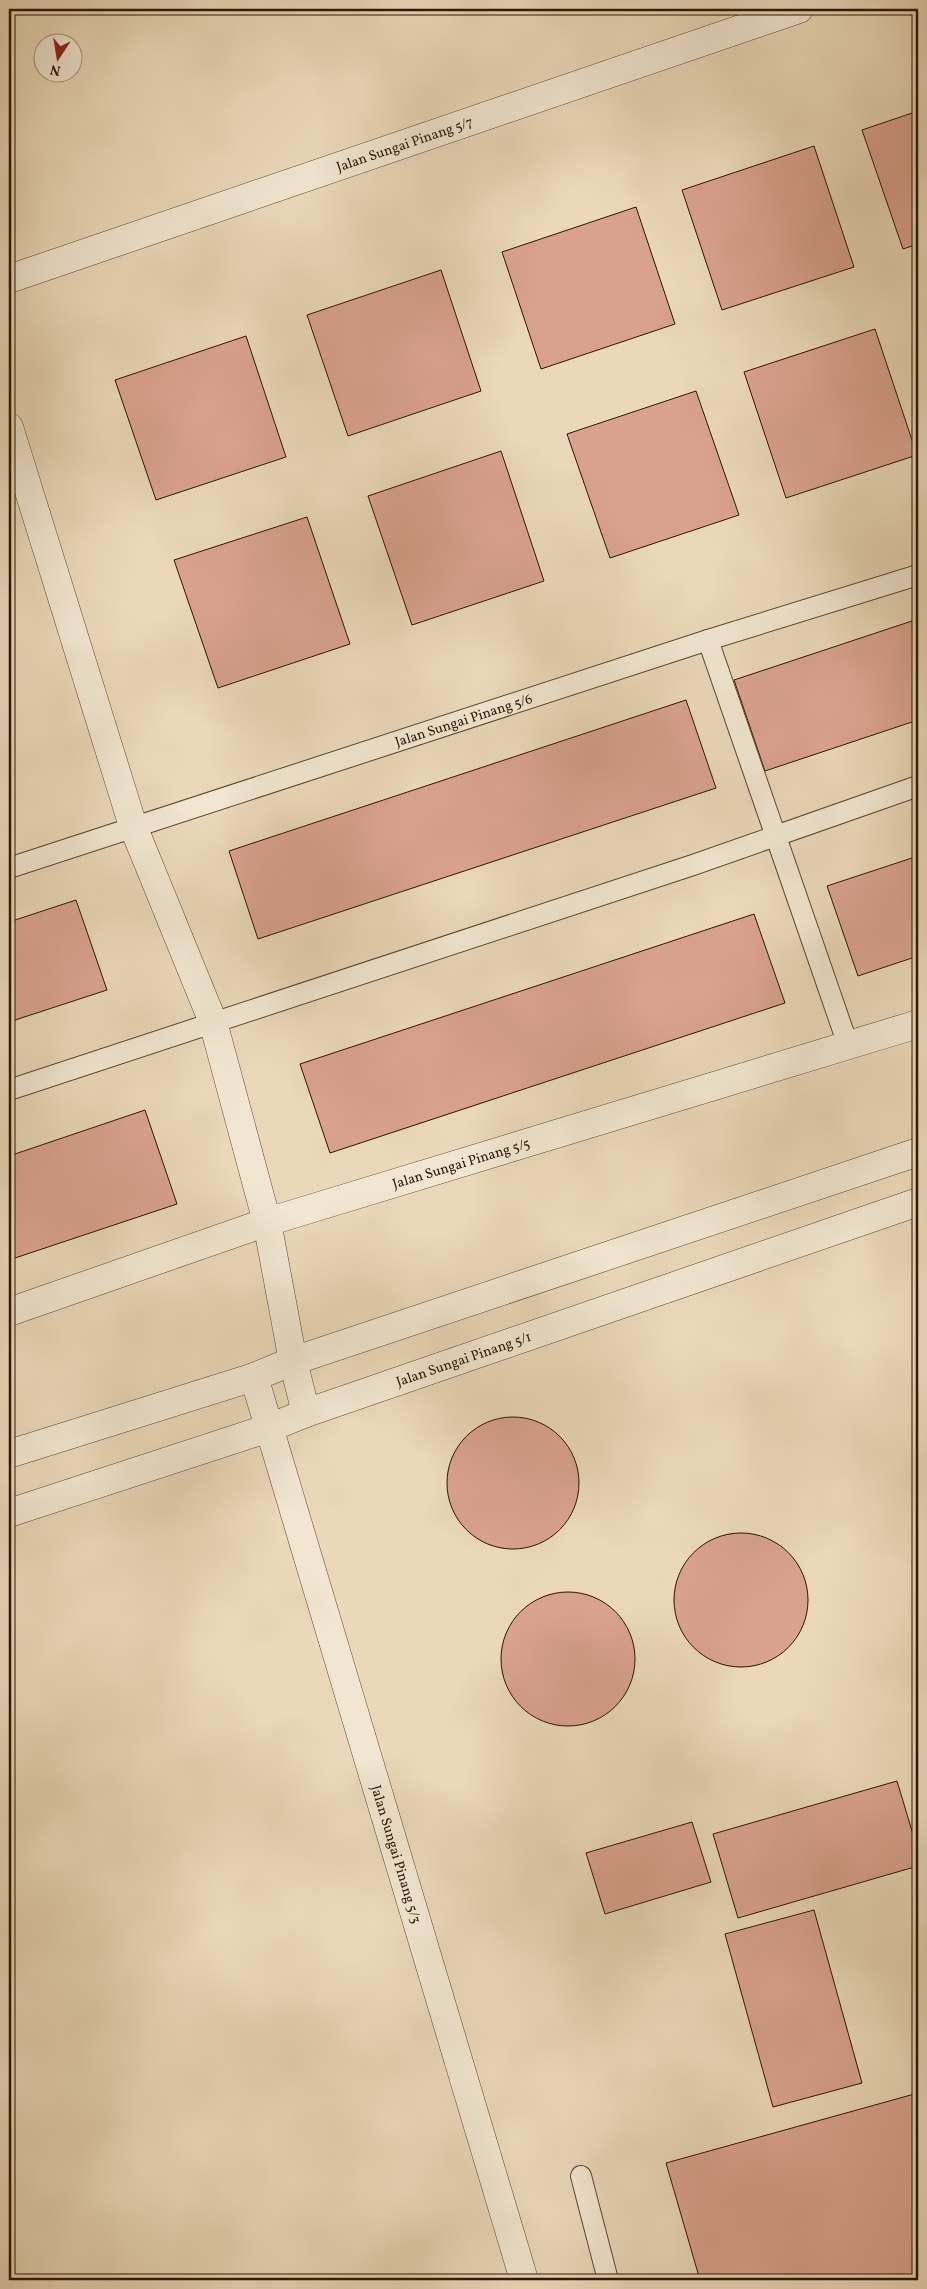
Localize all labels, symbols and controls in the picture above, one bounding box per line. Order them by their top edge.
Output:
north arrow [32,32,82,82]
text: N [49,59,63,80]
street label: Jalan Sungai Pinang 5/7 [334,113,476,177]
street label: Jalan Sungai Pinang 5/6 [393,690,535,753]
street label: Jalan Sungai Pinang 5/5 [390,1135,533,1194]
street label: Jalan Sungai Pinang 5/1 [394,1328,534,1392]
street label: Jalan Sungai Pinang 5/3 [366,1783,425,1926]

